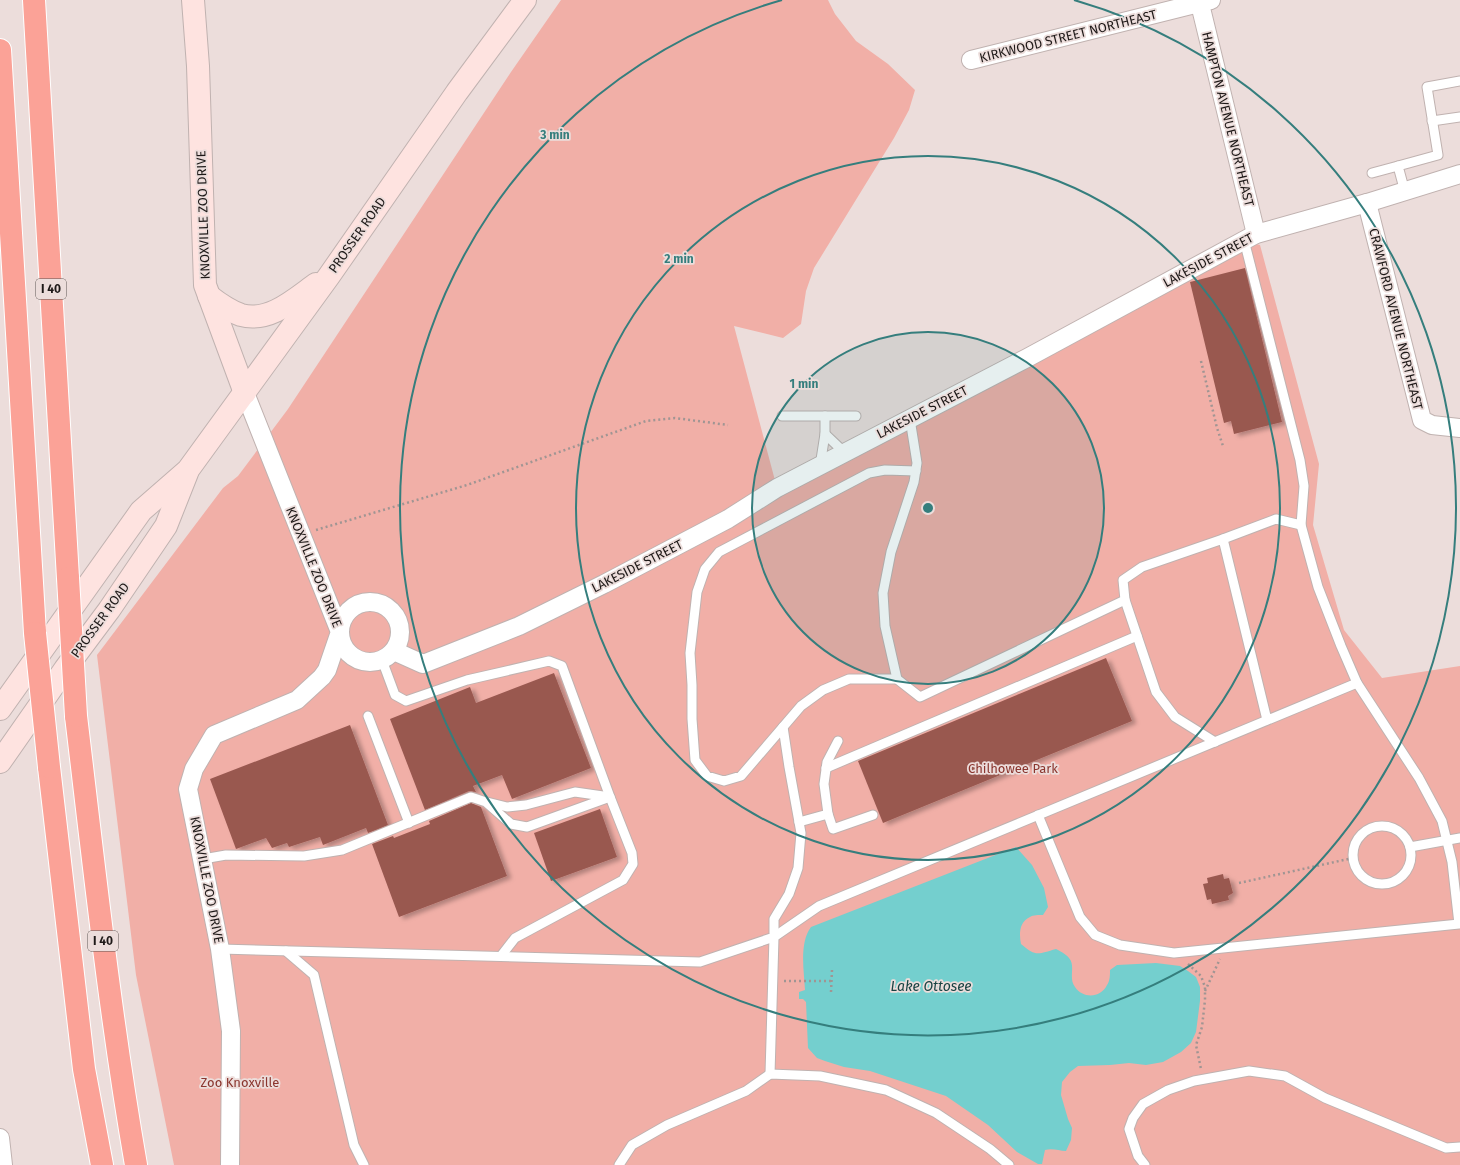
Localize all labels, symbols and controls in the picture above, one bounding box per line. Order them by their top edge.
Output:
street label: KIRKWOOD STREET NORTHEAST [978,7,1158,65]
street label: HAMPTON AVENUE NORTHEAST [1199,30,1257,208]
text: 3 min [539,128,570,142]
street label: KNOXVILLE ZOO DRIVE [193,150,213,280]
street label: PROSSER ROAD [325,194,389,276]
street label: CRAWFORD AVENUE NORTHEAST [1366,227,1426,412]
street label: LAKESIDE STREET [1160,230,1256,290]
text: 2 min [664,252,694,266]
road number: I 40 [36,279,66,299]
text: 1 min [790,377,818,391]
street label: LAKESIDE STREET [874,382,970,441]
centre of rings [921,501,935,515]
street label: KNOXVILLE ZOO DRIVE [283,504,345,630]
street label: LAKESIDE STREET [589,536,685,595]
street label: PROSSER ROAD [68,580,132,660]
park label: Chilhowee Park [968,761,1058,776]
street label: KNOXVILLE ZOO DRIVE [187,815,227,945]
road number: I 40 [88,931,118,951]
water label: Lake Ottosee [890,978,972,995]
park label: Zoo Knoxville [201,1075,279,1090]

